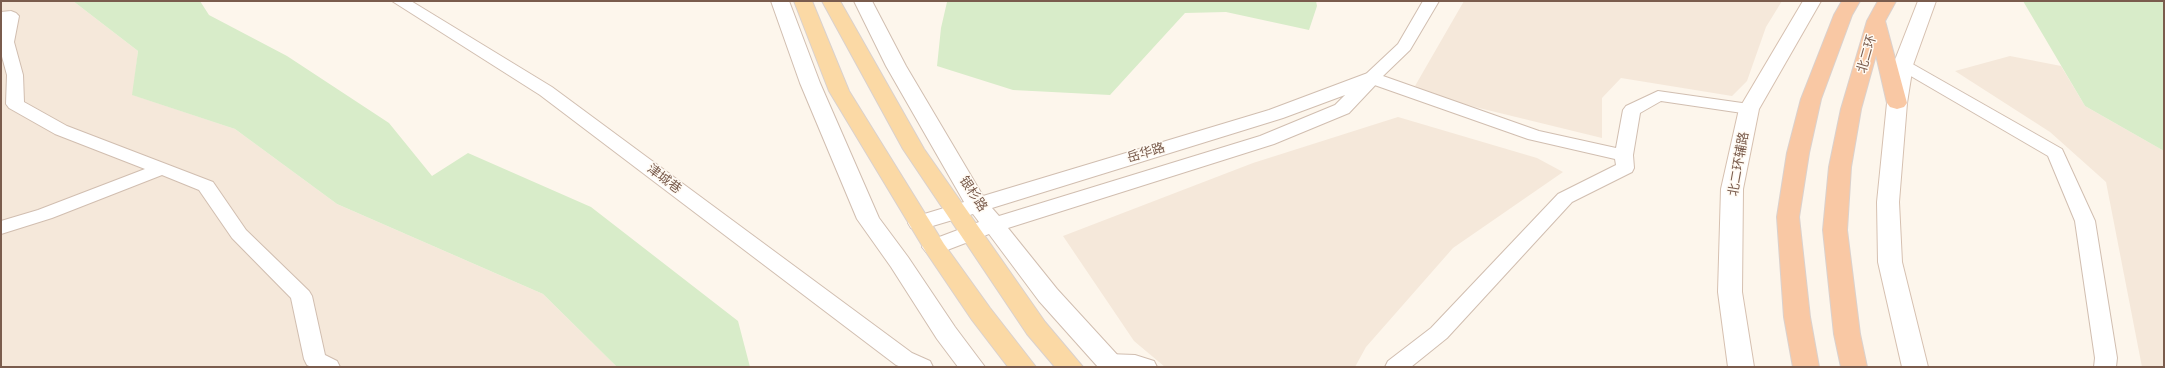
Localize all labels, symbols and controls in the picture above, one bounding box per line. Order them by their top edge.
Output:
street label: 北二环 [1854,33,1880,75]
street label: 北二环辅路 [1726,131,1752,197]
street label: 岳华路 [1125,140,1167,166]
street label: 津城巷 [644,161,684,197]
street label: 银杉路 [956,173,990,215]

